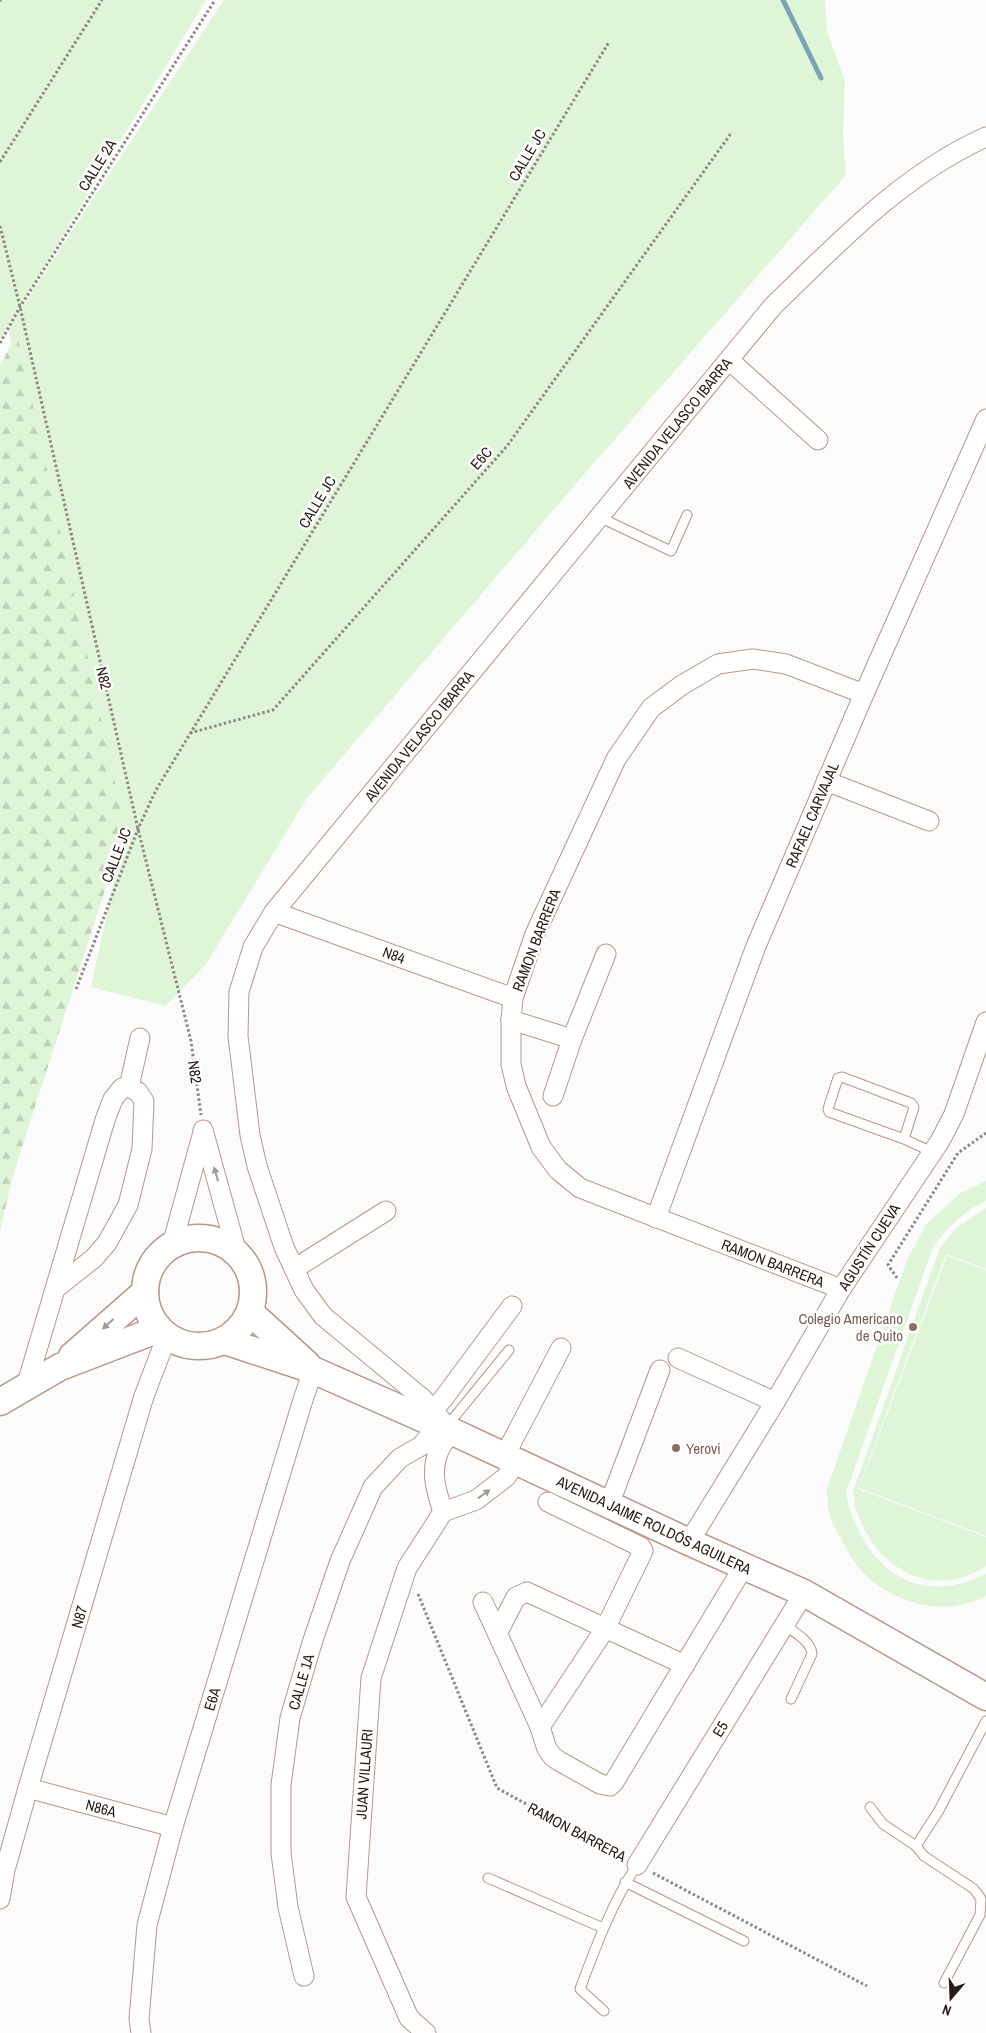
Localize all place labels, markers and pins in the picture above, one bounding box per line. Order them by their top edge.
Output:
place label: Colegio Americano de Quito [798,1308,903,1346]
marker: Colegio Americano de Quito [907,1321,919,1333]
place label: Yerovi [686,1438,721,1459]
marker: Yerovi [670,1442,682,1454]

